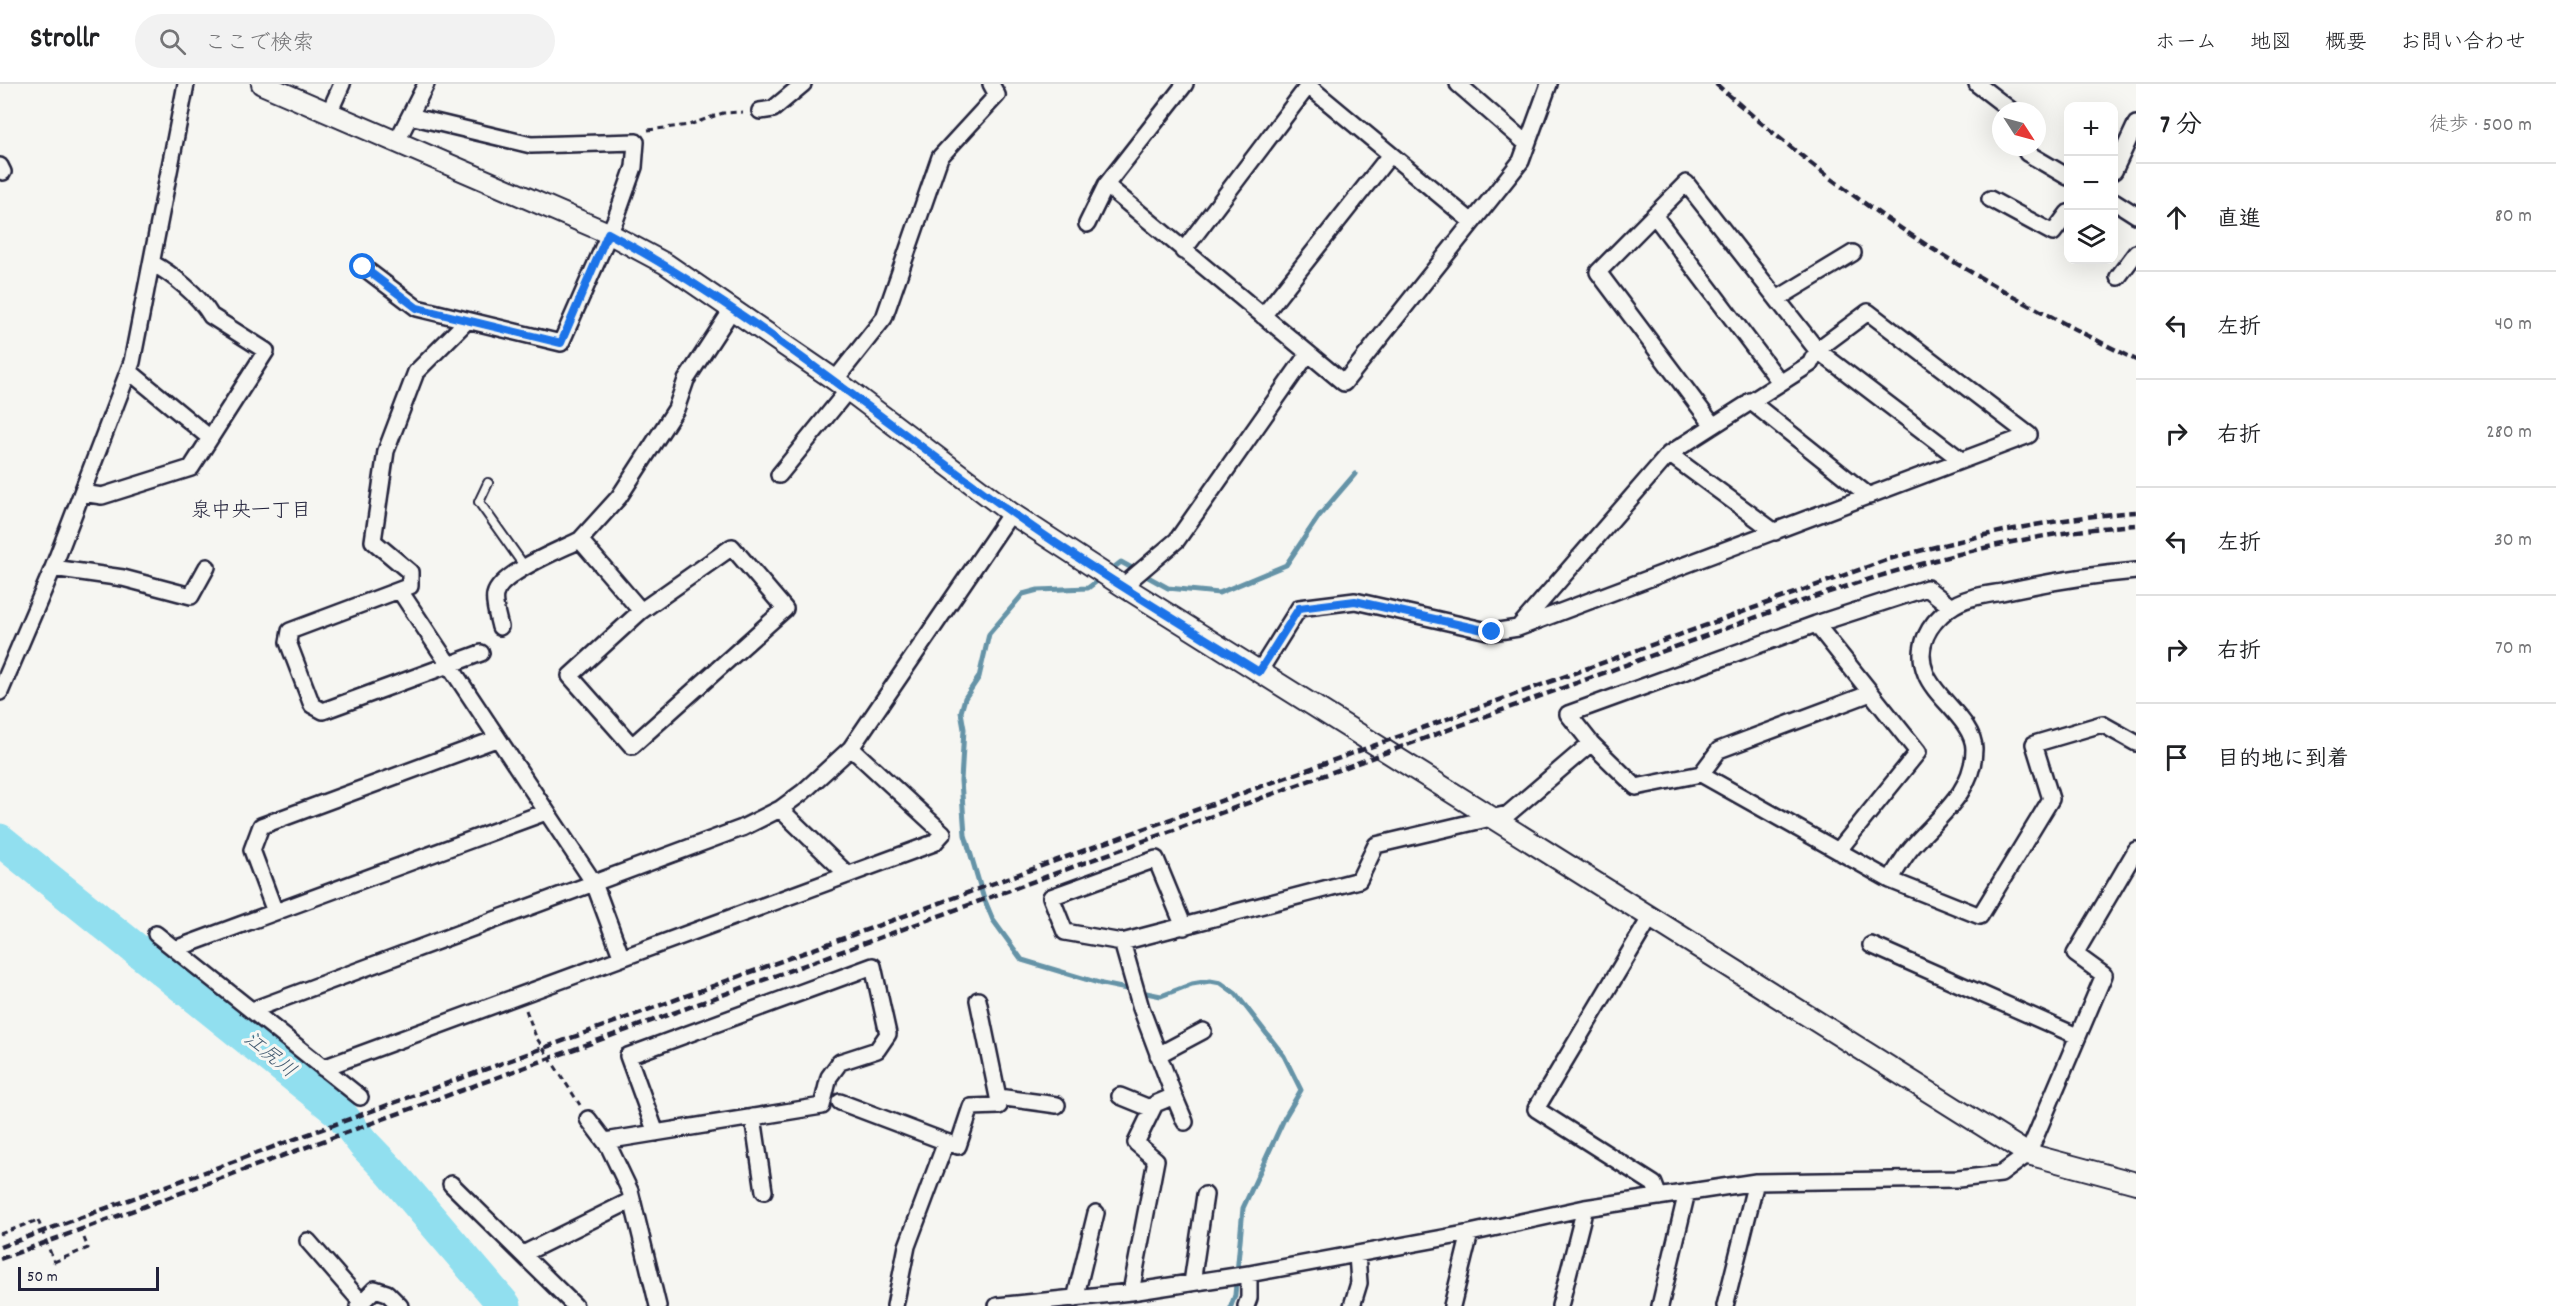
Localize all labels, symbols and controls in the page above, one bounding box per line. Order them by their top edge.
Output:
search box [135,14,555,68]
text: Strollr [30,21,99,61]
icon: search [156,25,189,58]
text: ここで検索 [204,29,314,60]
text: ホーム [2155,29,2217,59]
text: 地図 [2250,29,2292,59]
text: 概要 [2325,29,2367,59]
text: お問い合わせ [2400,29,2526,59]
north arrow [1992,102,2046,156]
map controls [2064,102,2118,264]
button: + [2064,102,2118,156]
text: 7 分 [2160,108,2202,145]
text: 徒歩 · 500 m [2429,112,2532,140]
button: − [2064,156,2118,210]
icon: ahead [2160,201,2193,234]
text: 80 m [2495,203,2532,231]
text: 直進 [2217,205,2261,236]
button: layers [2064,210,2118,264]
route start [349,253,375,279]
icon: left [2160,309,2193,342]
text: 40 m [2494,311,2532,339]
text: 左折 [2217,313,2261,344]
icon: right [2160,417,2193,450]
text: 280 m [2486,419,2532,447]
text: 右折 [2217,421,2261,452]
district label: 泉中央一丁目 [191,498,311,526]
icon: left [2160,525,2193,558]
text: 30 m [2494,527,2532,555]
text: 左折 [2217,529,2261,560]
route end [1478,618,1504,644]
icon: right [2160,633,2193,666]
text: 70 m [2495,635,2532,663]
text: 右折 [2217,637,2261,668]
icon: arrive [2160,741,2193,774]
text: 目的地に到着 [2217,745,2349,776]
water label: 江尻川 [237,1026,301,1086]
scale bar [18,1264,159,1292]
text: 50 m [27,1266,58,1289]

